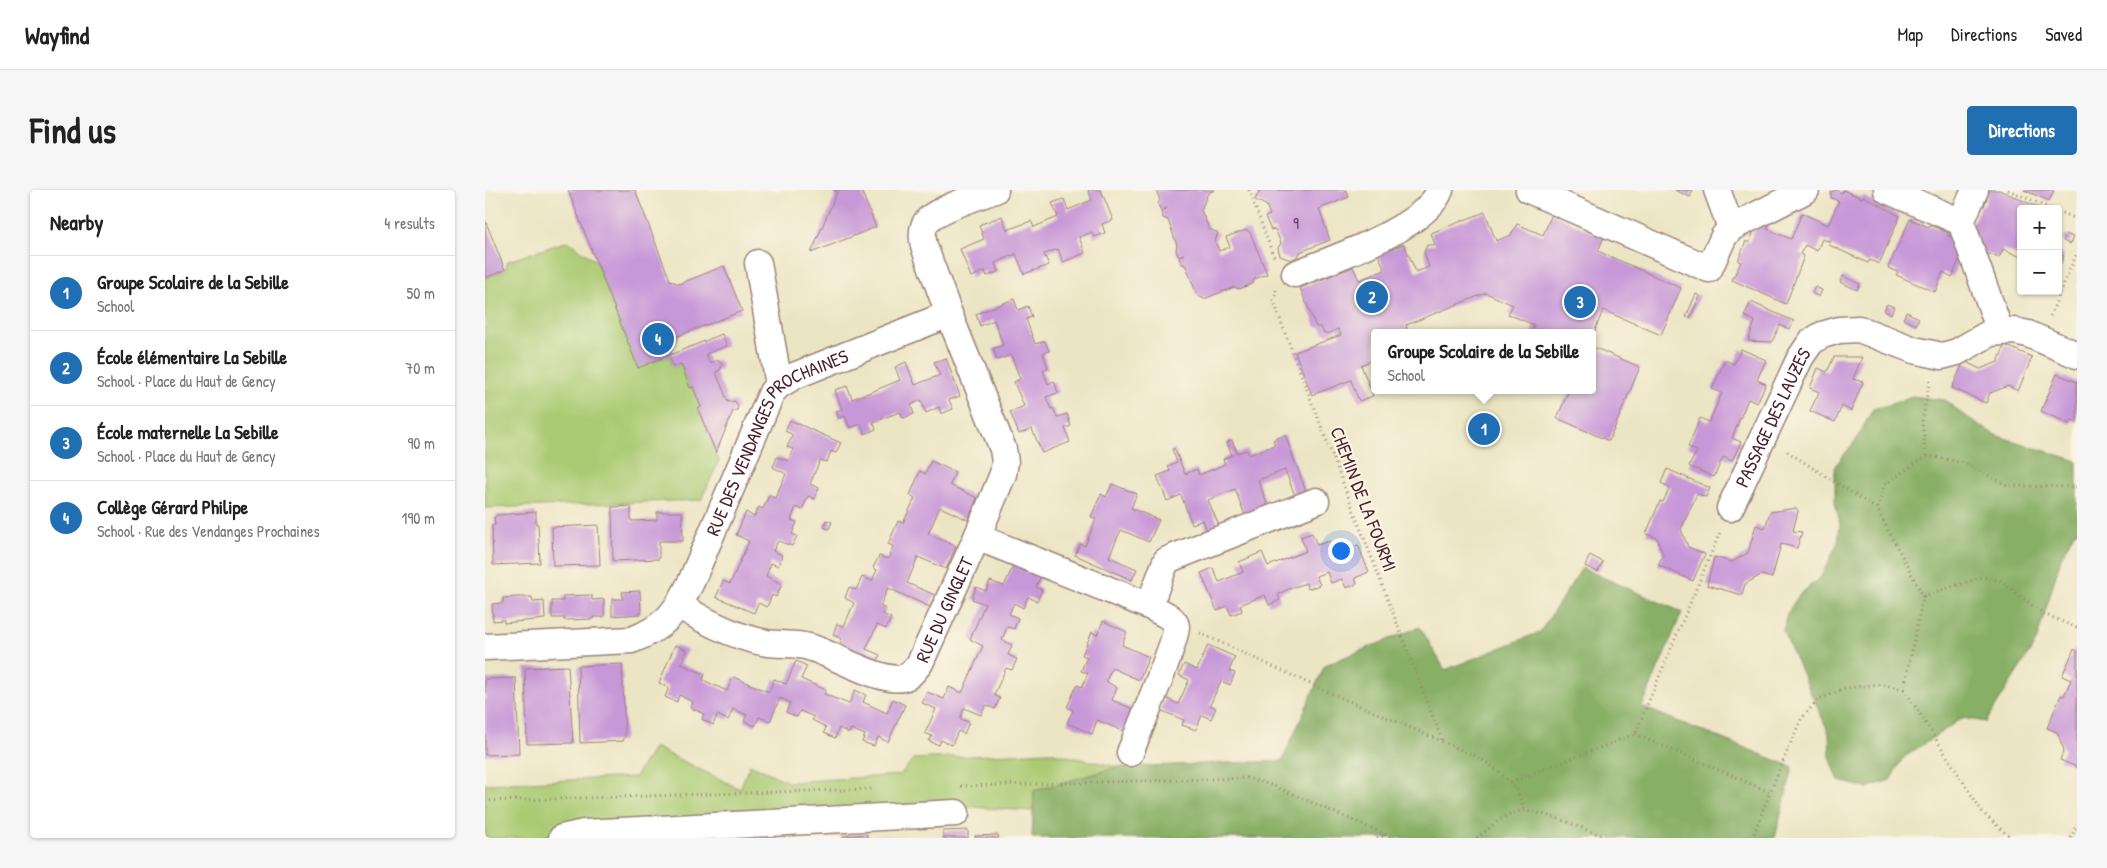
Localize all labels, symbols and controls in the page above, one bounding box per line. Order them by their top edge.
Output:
text: Wayfind [25,19,89,51]
text: Map [1898,22,1923,47]
text: Directions [1951,22,2017,47]
text: Saved [2045,22,2082,47]
button: Directions [1967,106,2077,155]
text: Find us [30,107,116,154]
map controls [2017,205,2062,295]
button: + [2017,205,2062,250]
text: Nearby [50,208,103,237]
text: 4 results [384,212,435,234]
house number: 9 [1293,212,1299,234]
button: − [2017,250,2062,295]
text: Groupe Scolaire de la Sebille [97,269,289,295]
pin: 2 [1356,278,1388,316]
text: 1 [63,282,69,304]
text: 50 m [407,282,435,304]
pin: 3 [1564,283,1596,321]
text: School [97,295,134,317]
pin: 4 [642,320,674,358]
popup [1371,329,1596,394]
text: Groupe Scolaire de la Sebille [1388,338,1579,364]
street label: PASSAGE DES LAUZES [1729,342,1817,491]
street label: RUE DES VENDANGES PROCHAINES [699,343,852,539]
text: École élémentaire La Sebille [97,344,287,370]
text: 2 [62,357,70,379]
text: 70 m [405,357,435,379]
text: School [1388,364,1425,386]
text: School · Place du Haut de Gency [97,370,276,392]
pin: 1 [1468,410,1500,448]
text: École maternelle La Sebille [97,419,278,445]
street label: CHEMIN DE LA FOURMI [1324,423,1404,575]
text: 3 [62,432,70,454]
text: 90 m [407,432,435,454]
text: School · Place du Haut de Gency [97,445,276,467]
text: Collège Gérard Philipe [97,494,248,520]
text: 4 [63,507,69,529]
text: 190 m [402,507,435,529]
text: School · Rue des Vendanges Prochaines [97,520,320,542]
your location [1328,538,1354,564]
street label: RUE DU GINGLET [909,552,980,666]

